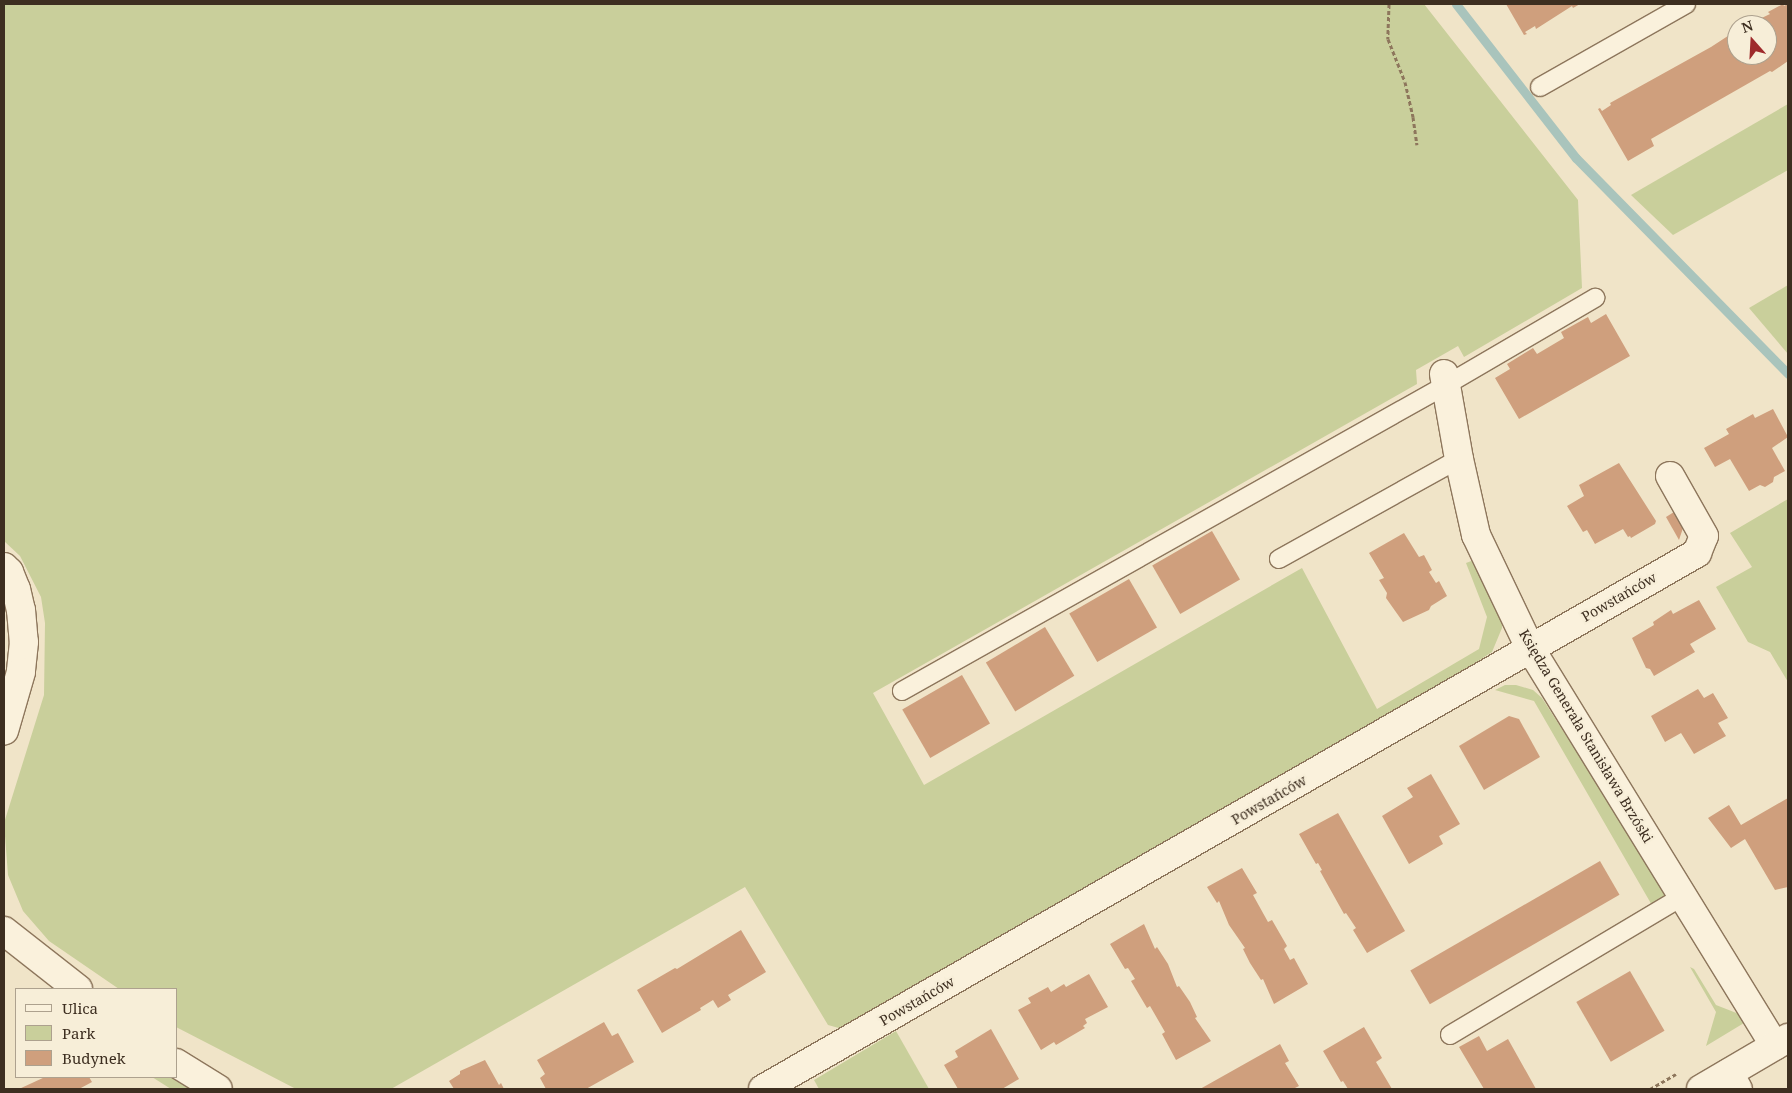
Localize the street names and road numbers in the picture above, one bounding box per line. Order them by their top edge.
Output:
street label: Powstańców [1579,569,1659,625]
street label: Księdza Generała Stanisława Brzóski [1515,626,1657,846]
street label: Powstańców [1229,772,1309,828]
street label: Powstańców [877,973,957,1029]

